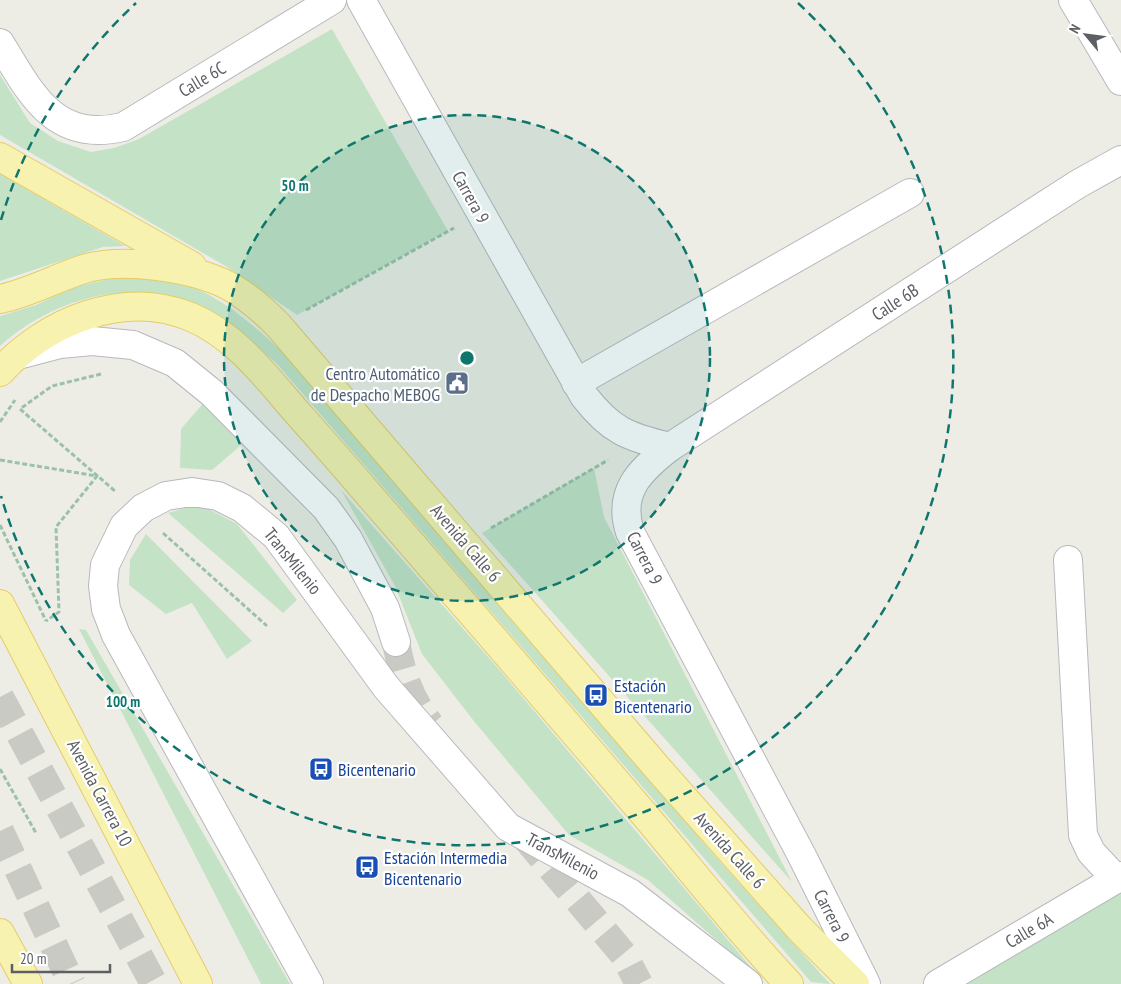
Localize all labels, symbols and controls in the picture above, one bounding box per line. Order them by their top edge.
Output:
north arrow [1061,10,1111,60]
text: N [1065,21,1084,36]
street label: Calle 6C [174,56,230,102]
street label: Carrera 9 [447,167,495,227]
text: 50 m [281,176,309,195]
street label: Calle 6B [867,278,923,326]
centre of rings [458,349,476,367]
place label: Centro Automático de Despacho MEBOG [311,362,440,406]
public building icon: Centro Automático de Despacho MEBOG [444,370,470,396]
street label: Avenida Calle 6 [426,499,506,587]
street label: TransMilenio [259,523,327,599]
street label: Carrera 9 [622,528,668,588]
place label: Estación Bicentenario [614,674,692,718]
bus stop icon: Estación Bicentenario [583,682,609,708]
text: 100 m [106,692,140,711]
street label: Avenida Carrera 10 [62,736,138,850]
bus stop icon: Bicentenario [308,756,334,782]
place label: Bicentenario [338,758,416,781]
street label: Avenida Calle 6 [689,807,771,893]
street label: TransMilenio [523,827,604,885]
place label: Estación Intermedia Bicentenario [384,846,507,890]
bus stop icon: Estación Intermedia Bicentenario [354,854,380,880]
street label: Carrera 9 [809,886,855,946]
street label: Calle 6A [1001,907,1057,953]
scale bar [12,942,110,974]
text: 20 m [20,949,46,968]

